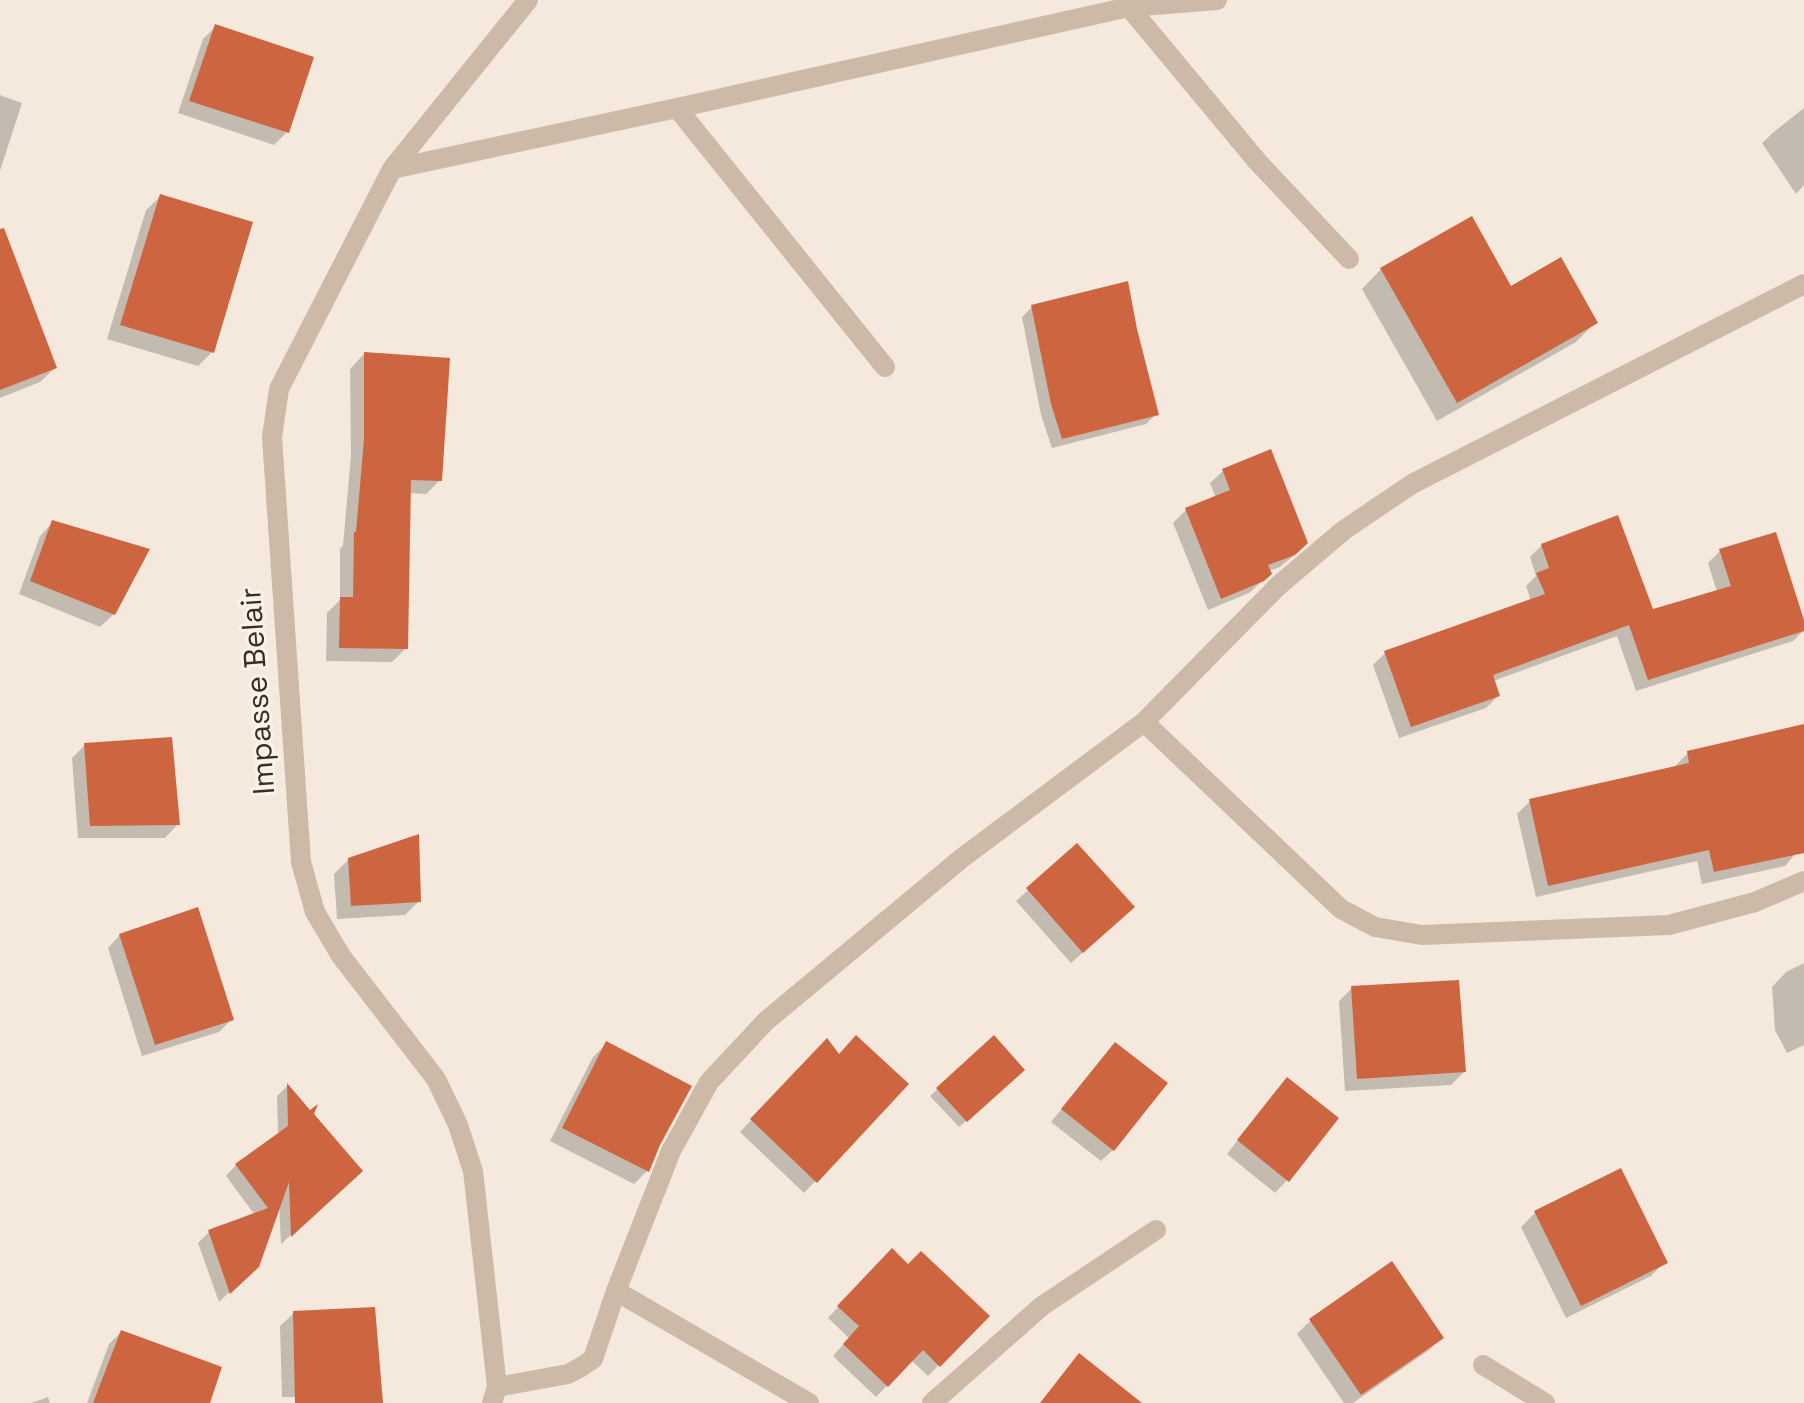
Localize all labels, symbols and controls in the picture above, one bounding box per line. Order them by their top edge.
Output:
street label: Impasse Belair [234,586,284,796]

